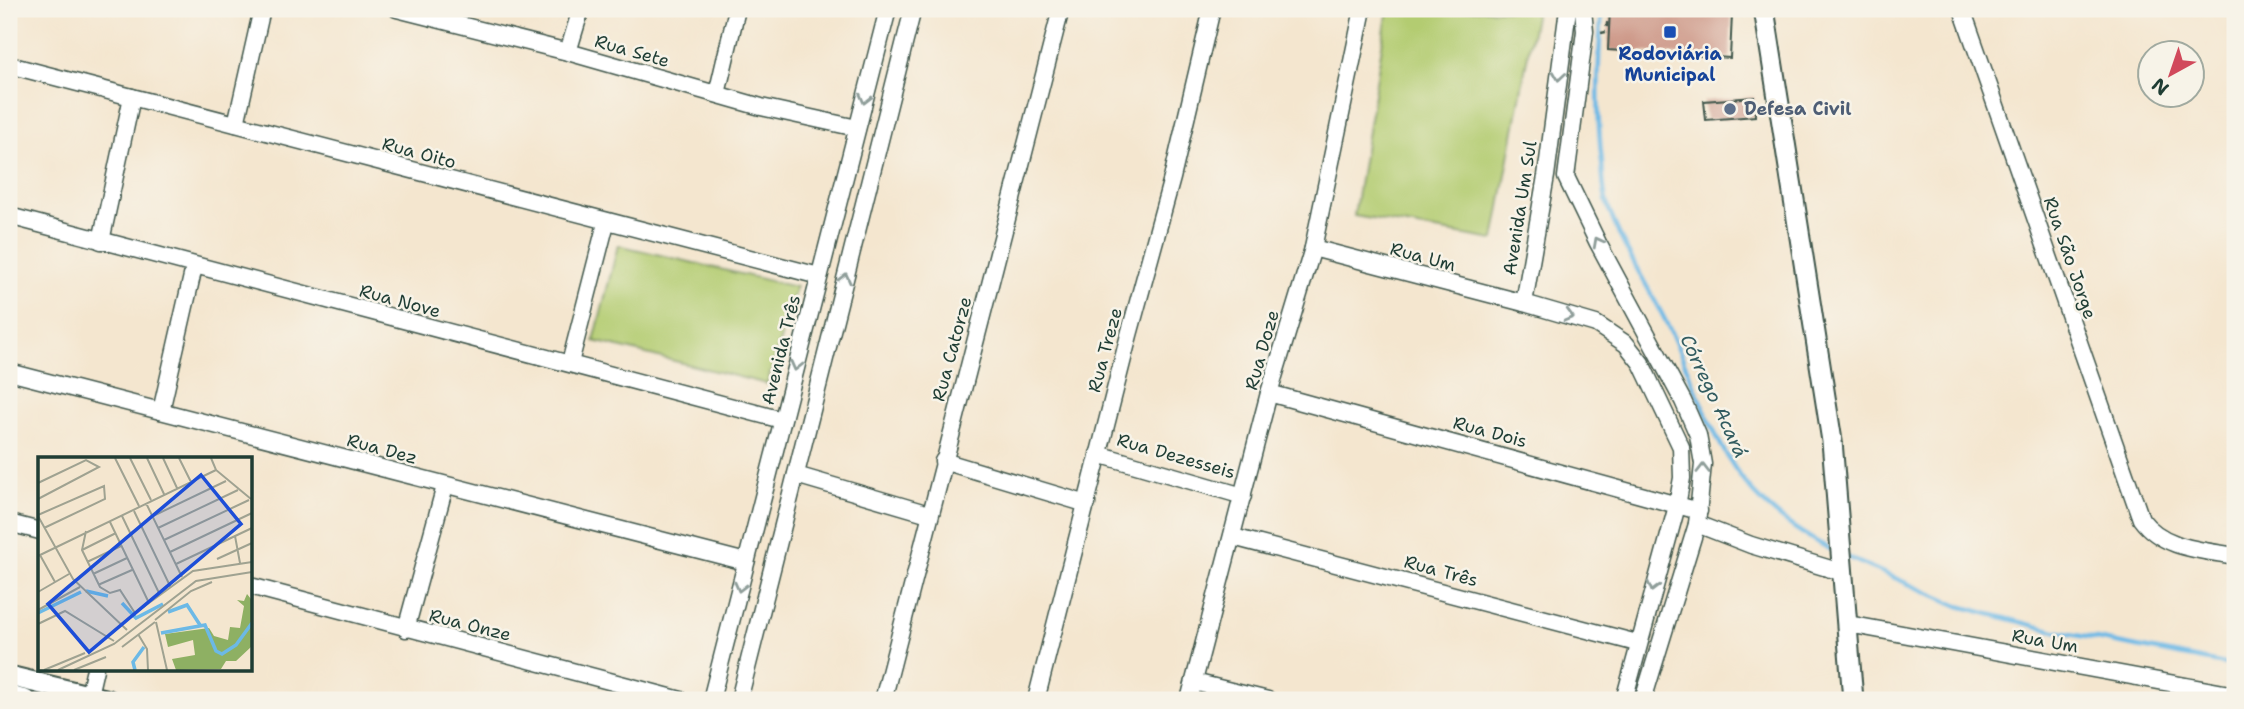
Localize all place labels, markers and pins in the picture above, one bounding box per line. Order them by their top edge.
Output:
marker: Rodoviária Municipal [1662,24,1678,40]
place label: Rodoviária Municipal [1618,42,1723,87]
place label: Defesa Civil [1744,97,1851,121]
marker: Defesa Civil [1722,101,1738,117]

